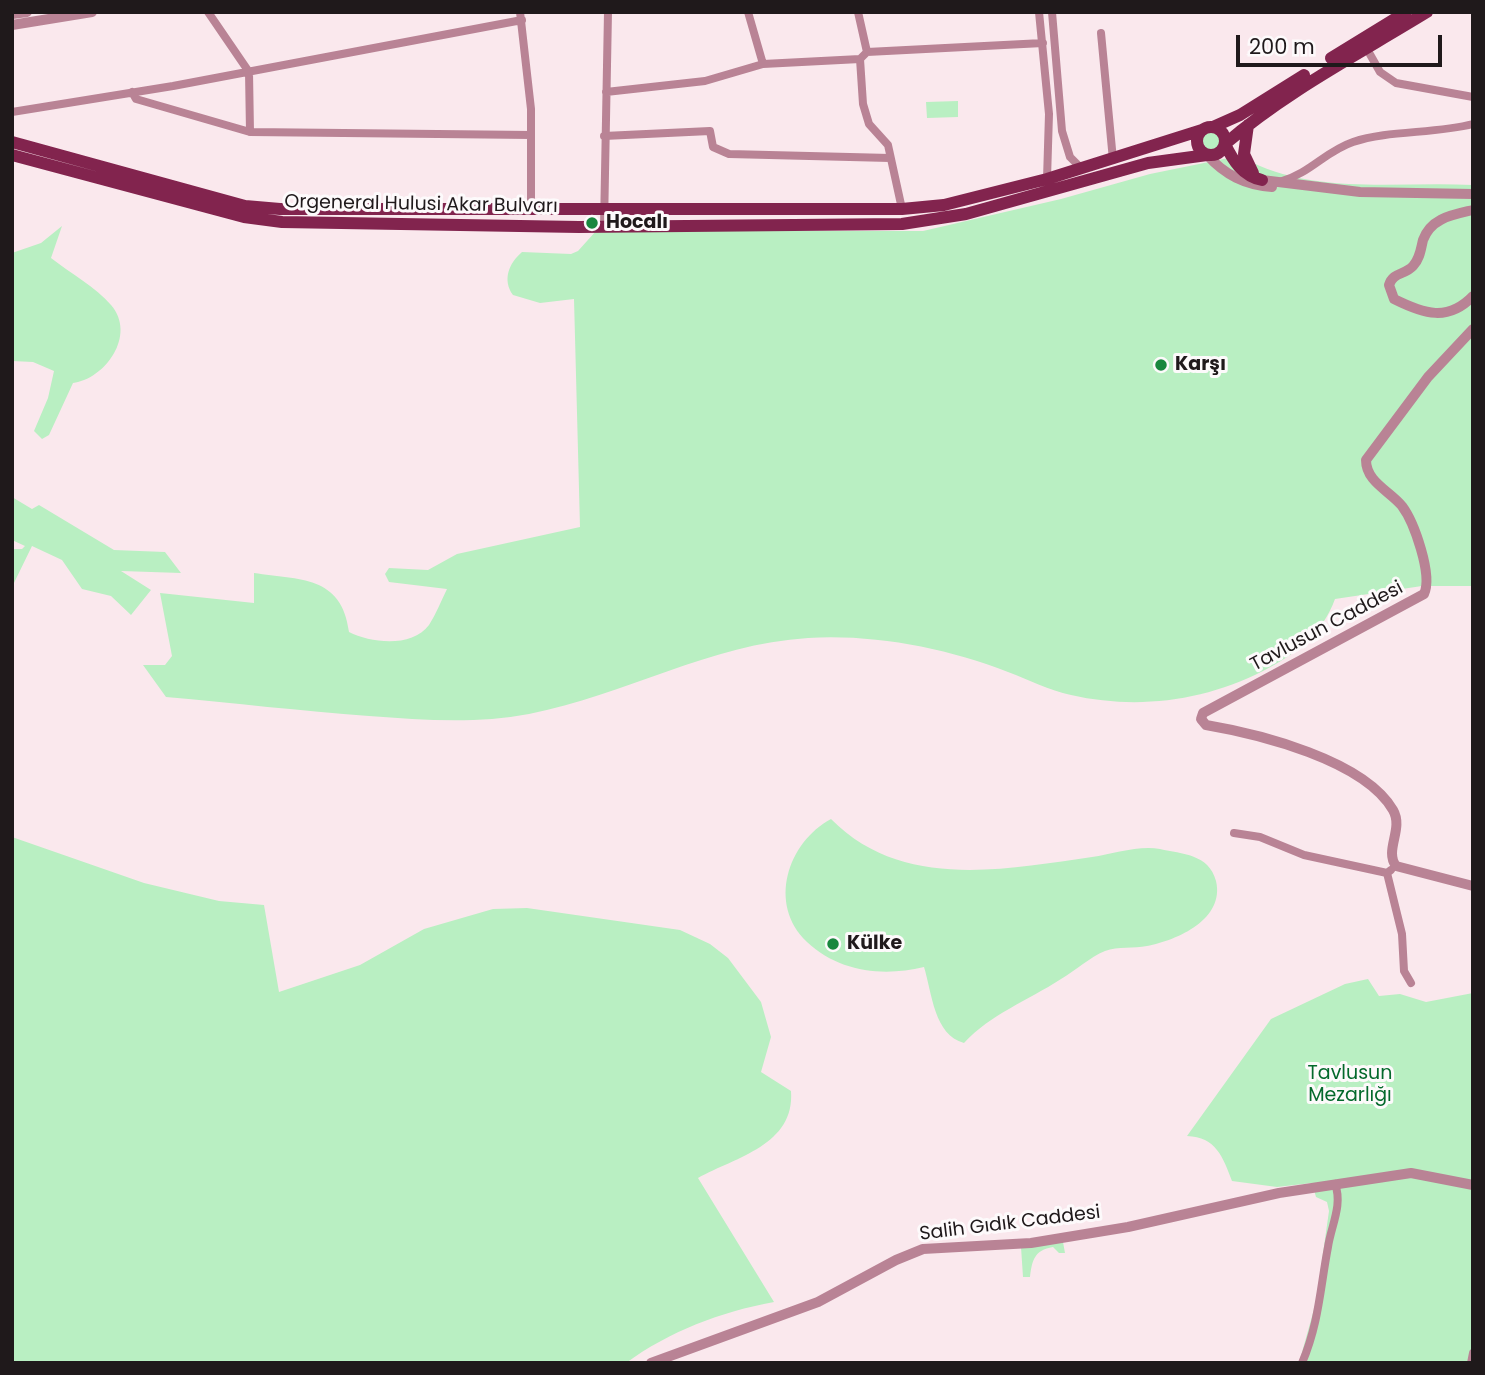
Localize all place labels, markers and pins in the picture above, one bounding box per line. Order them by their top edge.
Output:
place label: Hocalı [606,212,668,234]
marker: Hocalı [584,215,600,231]
place label: Karşı [1175,354,1226,376]
marker: Karşı [1153,357,1169,373]
place label: Külke [847,933,902,955]
marker: Külke [825,936,841,952]

